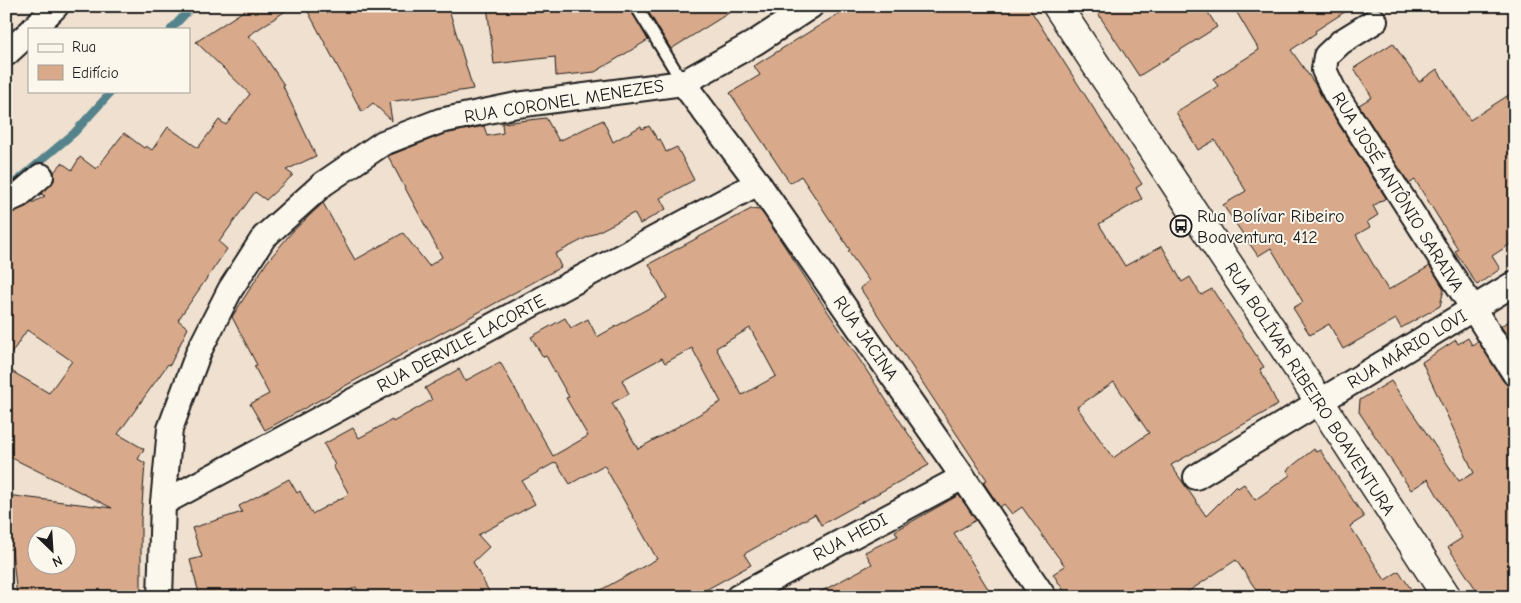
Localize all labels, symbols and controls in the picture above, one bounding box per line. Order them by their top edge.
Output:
legend [28,28,190,92]
text: Rua [72,38,96,56]
text: Edifício [72,64,119,82]
street label: RUA CORONEL MENEZES [463,75,665,128]
street label: RUA JOSÉ ANTÔNIO SARAIVA [1327,88,1469,296]
place label: Rua Bolívar Ribeiro Boaventura, 412 [1197,206,1344,248]
bus stop icon: Rua Bolívar Ribeiro Boaventura, 412 [1169,214,1193,238]
street label: RUA BOLÍVAR RIBEIRO BOAVENTURA [1220,259,1400,519]
street label: RUA DERVILE LACORTE [373,290,549,397]
street label: RUA JACINA [829,292,902,385]
street label: RUA MÁRIO LOVI [1343,305,1471,393]
street label: RUA HEDI [810,509,891,566]
north arrow [28,526,78,576]
text: N [50,552,65,571]

